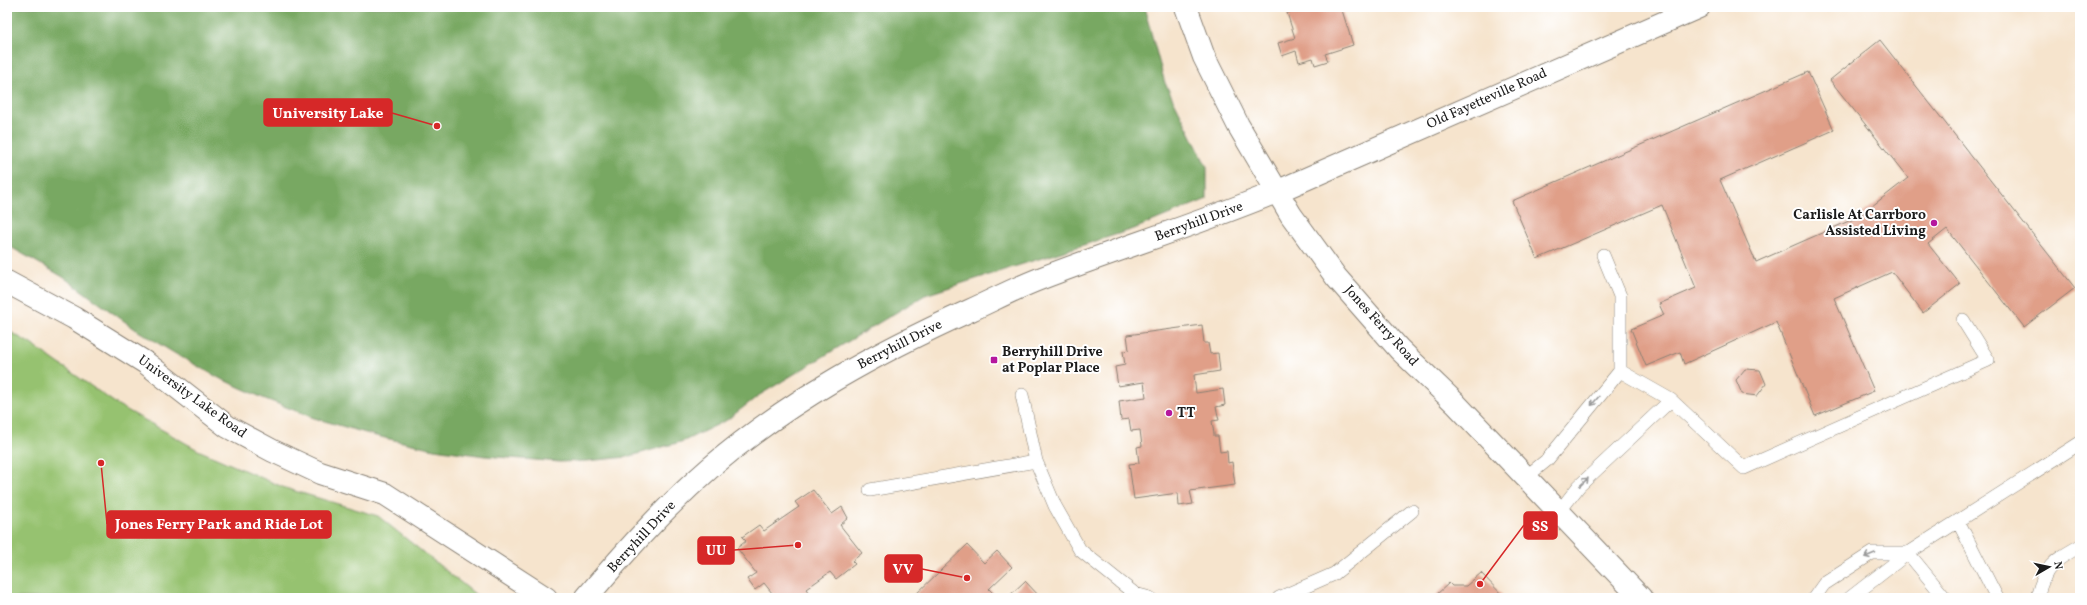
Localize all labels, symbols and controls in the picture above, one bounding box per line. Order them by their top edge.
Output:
street label: Old Fayetteville Road [1424,64,1550,134]
callout: University Lake [264,99,392,126]
text: University Lake [272,104,384,125]
street label: Berryhill Drive [1152,197,1246,247]
place label: Carlisle At Carrboro Assisted Living [1793,206,1926,241]
marker: Carlisle At Carrboro Assisted Living [1929,218,1939,228]
street label: Jones Ferry Road [1340,281,1423,371]
street label: Berryhill Drive [854,315,946,374]
place label: Berryhill Drive at Poplar Place [1002,343,1103,378]
street label: University Lake Road [134,351,250,443]
marker: Berryhill Drive at Poplar Place [989,355,999,365]
one-way arrow [1591,396,1600,406]
place label: TT [1177,404,1195,423]
marker: TT [1164,408,1174,418]
one-way arrow [1579,477,1589,487]
street label: Berryhill Drive [603,496,681,577]
callout: Jones Ferry Park and Ride Lot [107,511,331,538]
callout: SS [1524,512,1557,539]
text: Jones Ferry Park and Ride Lot [114,515,323,536]
text: SS [1532,517,1548,538]
callout: UU [698,537,734,564]
text: UU [706,541,726,562]
north arrow [2029,547,2069,587]
one-way arrow [1864,552,1876,560]
callout: VV [885,555,922,582]
text: VV [893,560,914,581]
text: N [2049,561,2065,571]

